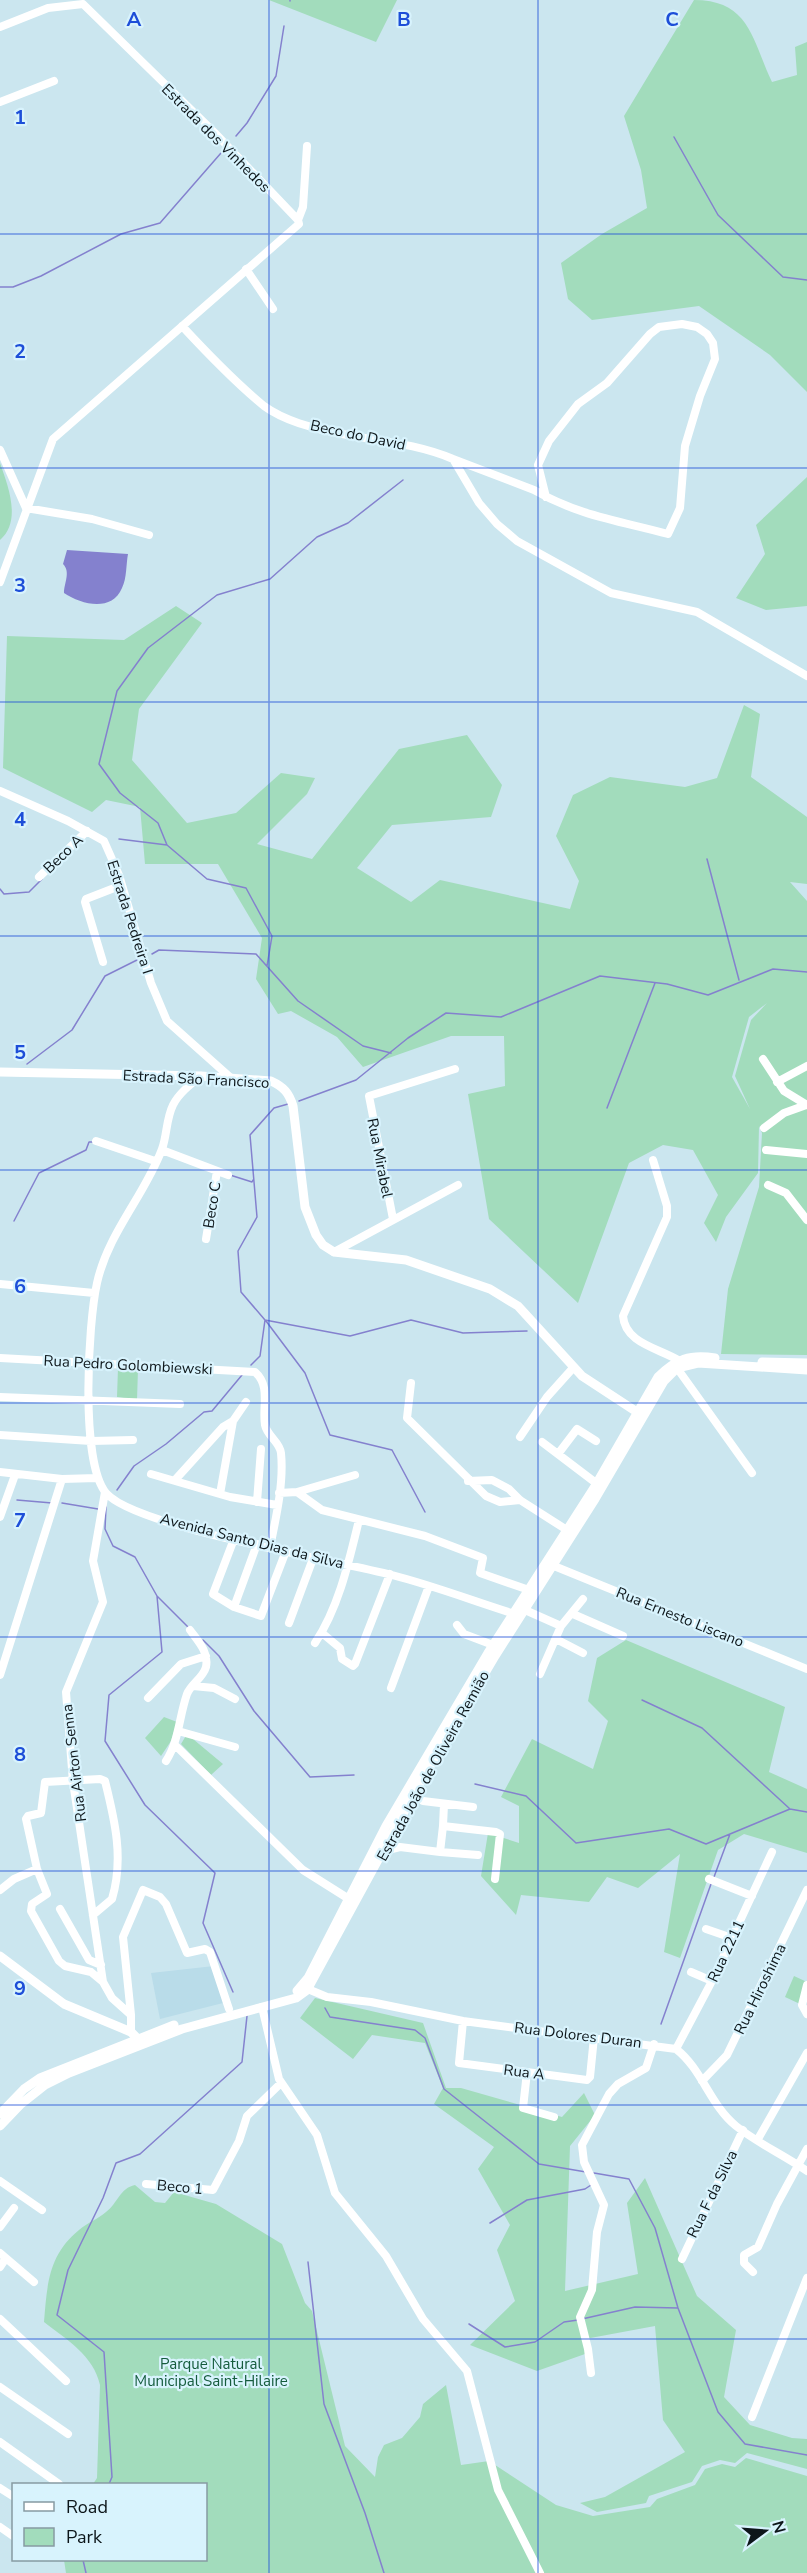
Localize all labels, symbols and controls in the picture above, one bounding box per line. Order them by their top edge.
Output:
text: A [127,6,142,33]
text: B [397,6,411,33]
text: C [665,6,679,33]
street label: Estrada dos Vinhedos [157,79,275,197]
text: 1 [14,104,26,131]
text: 2 [14,338,26,365]
street label: Beco do David [308,415,408,455]
text: 3 [14,572,26,599]
text: 4 [14,806,26,833]
street label: Beco A [39,830,87,878]
street label: Estrada Pedreira I [102,858,158,976]
text: 5 [14,1039,26,1066]
street label: Estrada São Francisco [122,1065,270,1093]
street label: Rua Mirabel [362,1116,398,1200]
street label: Beco C [198,1180,226,1230]
text: 6 [14,1273,26,1300]
street label: Rua Pedro Golombiewski [43,1351,213,1379]
text: 7 [14,1507,26,1534]
street label: Avenida Santo Dias da Silva [158,1509,346,1573]
street label: Rua Ernesto Liscano [613,1582,747,1652]
street label: Estrada João de Oliveira Remião [372,1667,494,1865]
street label: Rua Airton Senna [57,1703,91,1823]
text: 8 [14,1741,26,1768]
street label: Rua 2211 [703,1917,749,1985]
street label: Rua Hiroshima [729,1940,791,2038]
text: 9 [14,1975,26,2002]
street label: Rua Dolores Duran [513,2017,643,2053]
street label: Rua A [502,2060,546,2084]
street label: Rua F da Silva [682,2147,742,2241]
street label: Beco 1 [156,2175,204,2199]
park label: Parque Natural Municipal Saint-Hilaire [134,2354,288,2391]
legend [12,2483,207,2561]
text: Road [66,2495,108,2519]
north arrow [735,2501,795,2561]
text: N [766,2518,791,2536]
text: Park [66,2525,103,2549]

